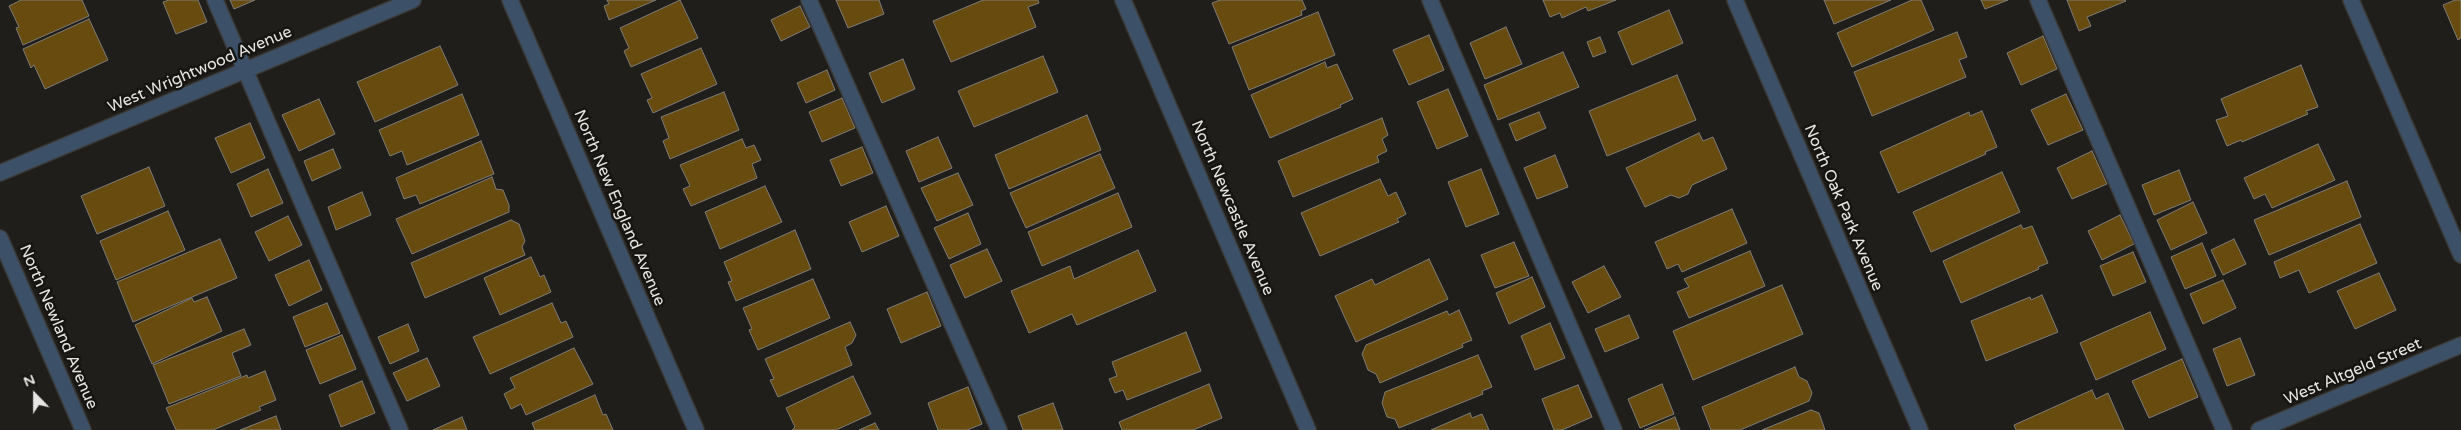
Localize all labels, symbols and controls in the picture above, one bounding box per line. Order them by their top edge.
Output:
street label: West Wrightwood Avenue [105,22,295,118]
street label: North New England Avenue [569,107,669,309]
street label: North Newcastle Avenue [1186,118,1278,298]
street label: North Oak Park Avenue [1799,122,1887,294]
street label: North Newland Avenue [15,242,101,412]
street label: West Altgeld Street [2281,334,2425,410]
north arrow [10,370,60,420]

